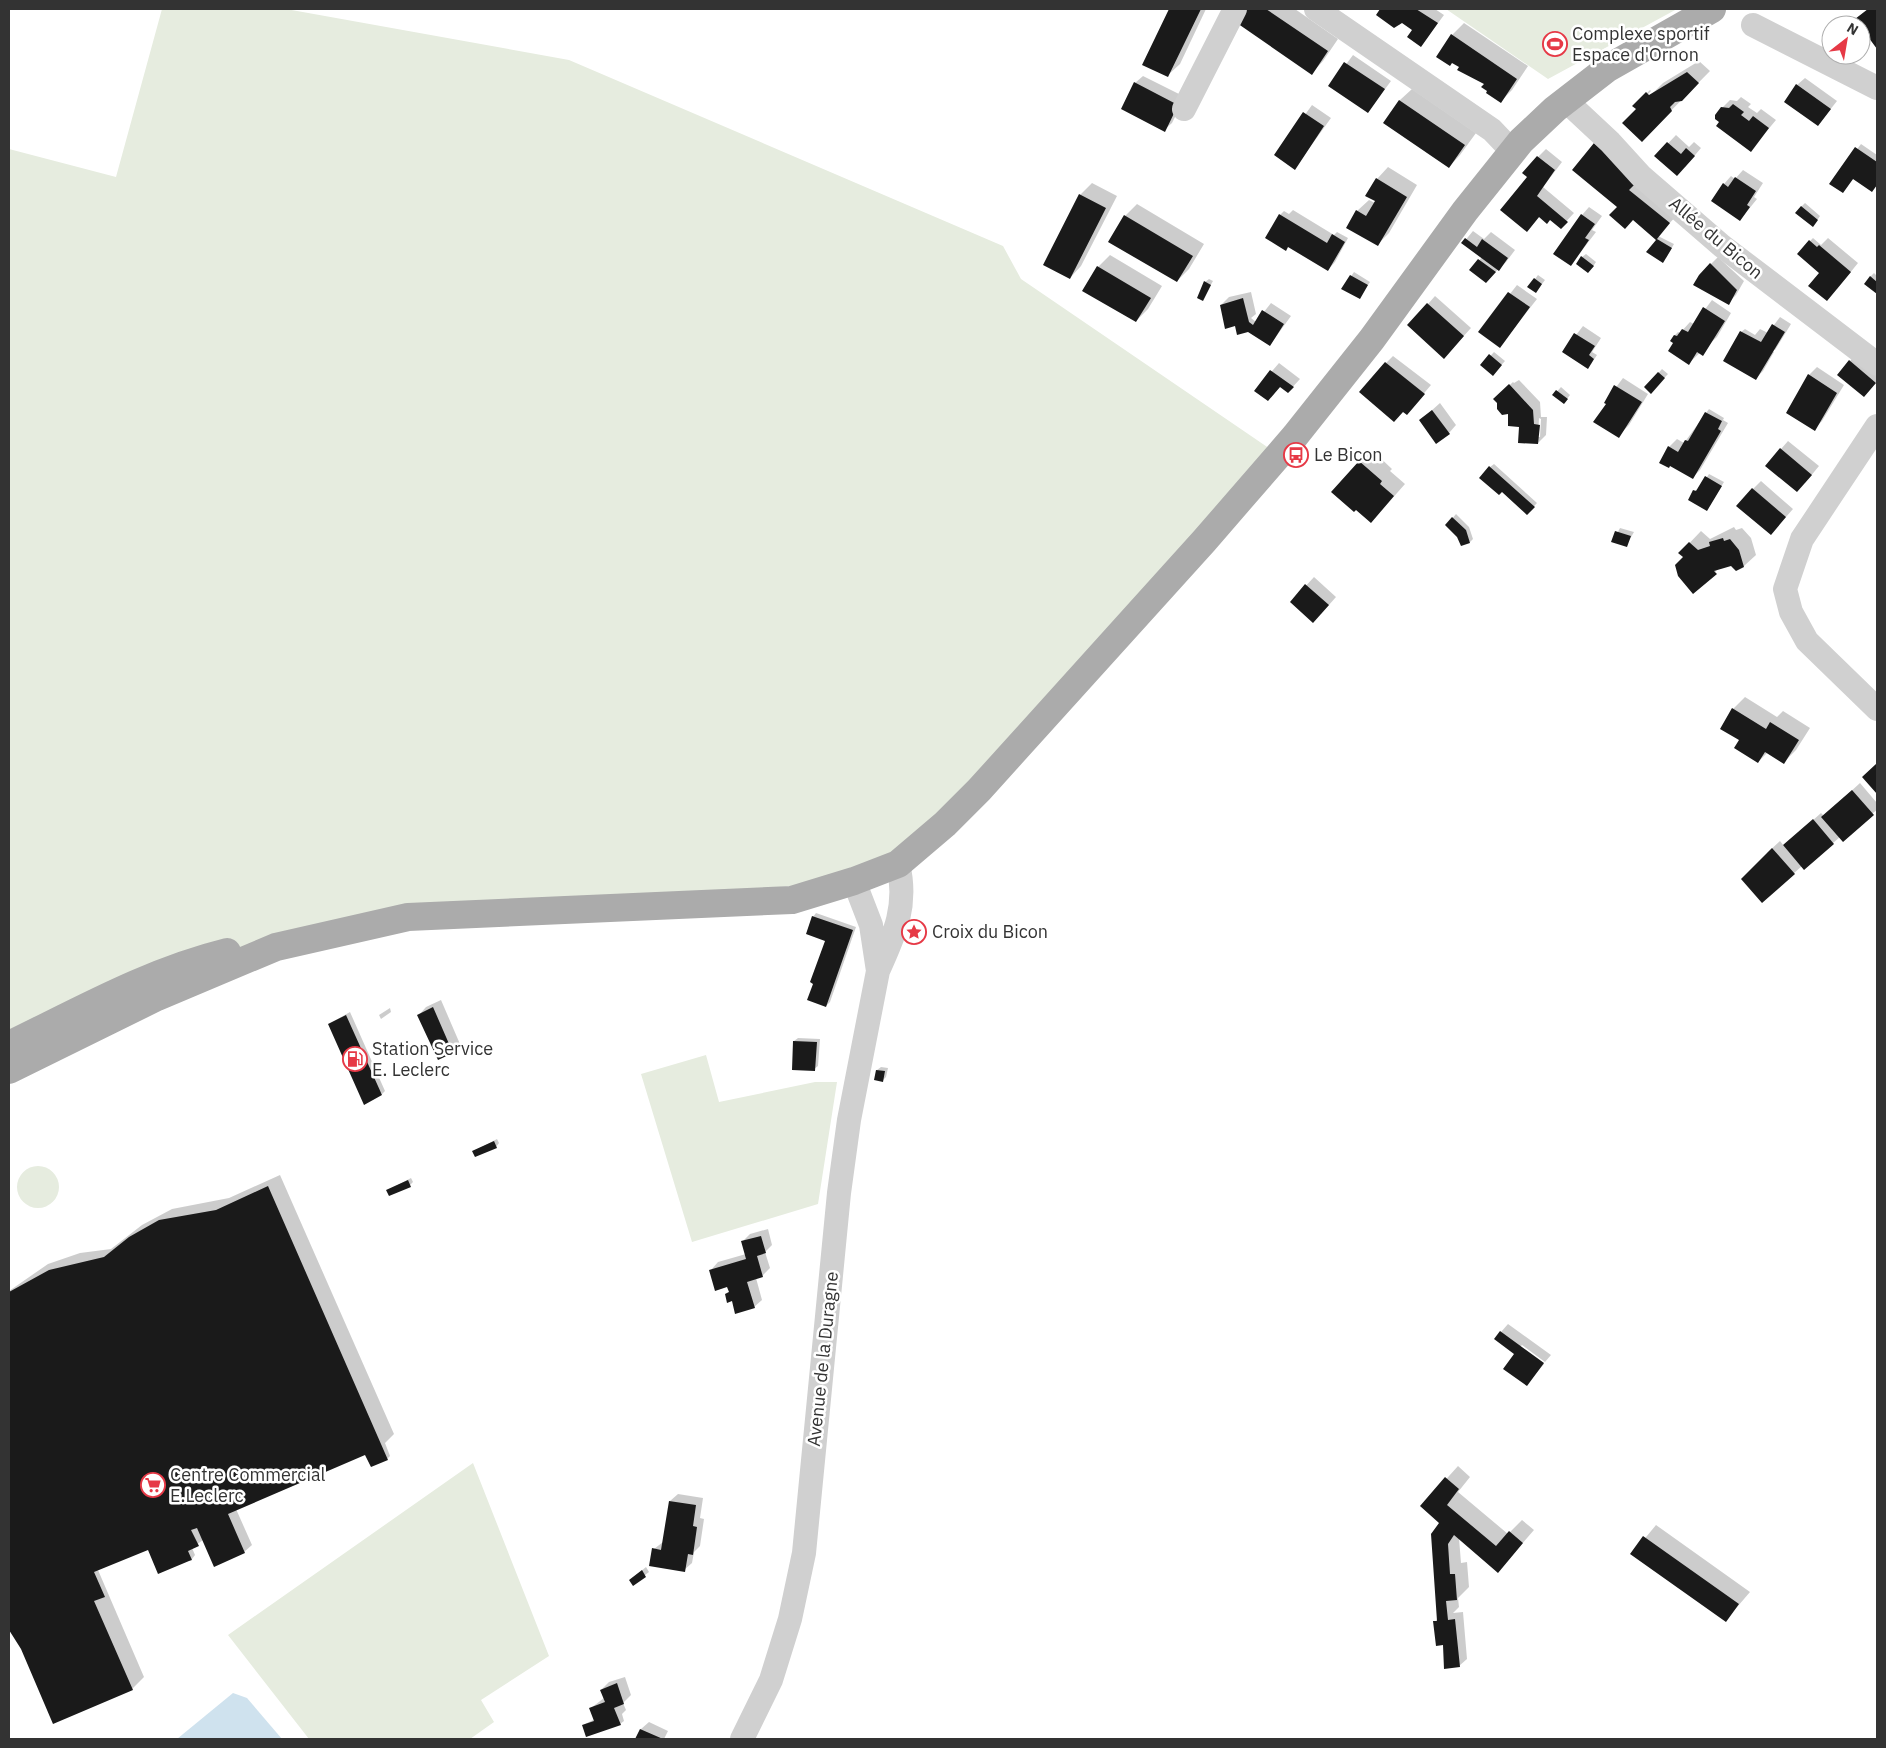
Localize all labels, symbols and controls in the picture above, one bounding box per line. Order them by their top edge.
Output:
north arrow [1821,15,1871,65]
text: N [1844,19,1862,39]
place label: Complexe sportif Espace d'Ornon [1572,22,1710,66]
sports icon: Complexe sportif Espace d'Ornon [1542,31,1568,57]
street label: Allée du Bicon [1665,192,1768,284]
bus stop icon: Le Bicon [1283,442,1309,468]
place label: Le Bicon [1314,443,1382,466]
place icon: Croix du Bicon [901,919,927,945]
place label: Croix du Bicon [932,920,1048,943]
place label: Station Service E. Leclerc [372,1037,493,1081]
fuel station icon: Station Service E. Leclerc [342,1046,368,1072]
street label: Avenue de la Duragne [802,1270,843,1448]
place label: Centre Commercial E.Leclerc [170,1463,325,1507]
supermarket icon: Centre Commercial E.Leclerc [140,1472,166,1498]

